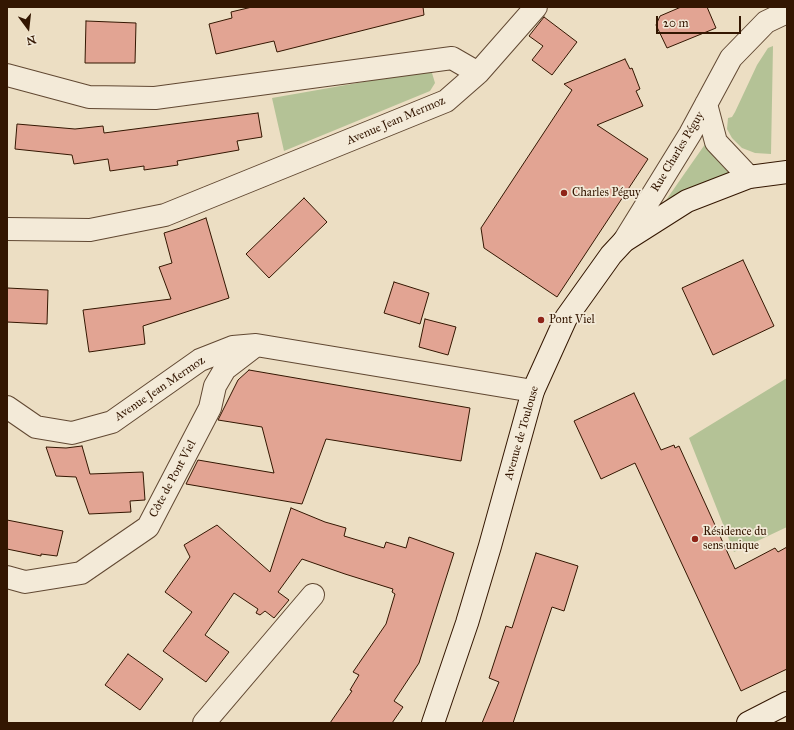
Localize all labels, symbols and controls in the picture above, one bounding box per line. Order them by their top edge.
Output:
north arrow [8,8,48,48]
scale bar [658,8,743,34]
text: 20 m [663,16,689,30]
text: N [25,33,37,48]
street label: Avenue Jean Mermoz [344,94,448,148]
street label: Rue Charles Péguy [648,109,708,195]
place label: Charles Péguy [572,186,641,200]
marker: Charles Péguy [559,188,569,198]
place label: Pont Viel [549,313,595,327]
marker: Pont Viel [536,315,546,325]
street label: Avenue Jean Mermoz [112,353,208,425]
street label: Avenue de Toulouse [502,384,542,482]
street label: Côte de Pont Viel [147,438,199,520]
place label: Résidence du sens unique [703,525,767,553]
marker: Résidence du sens unique [690,534,700,544]

